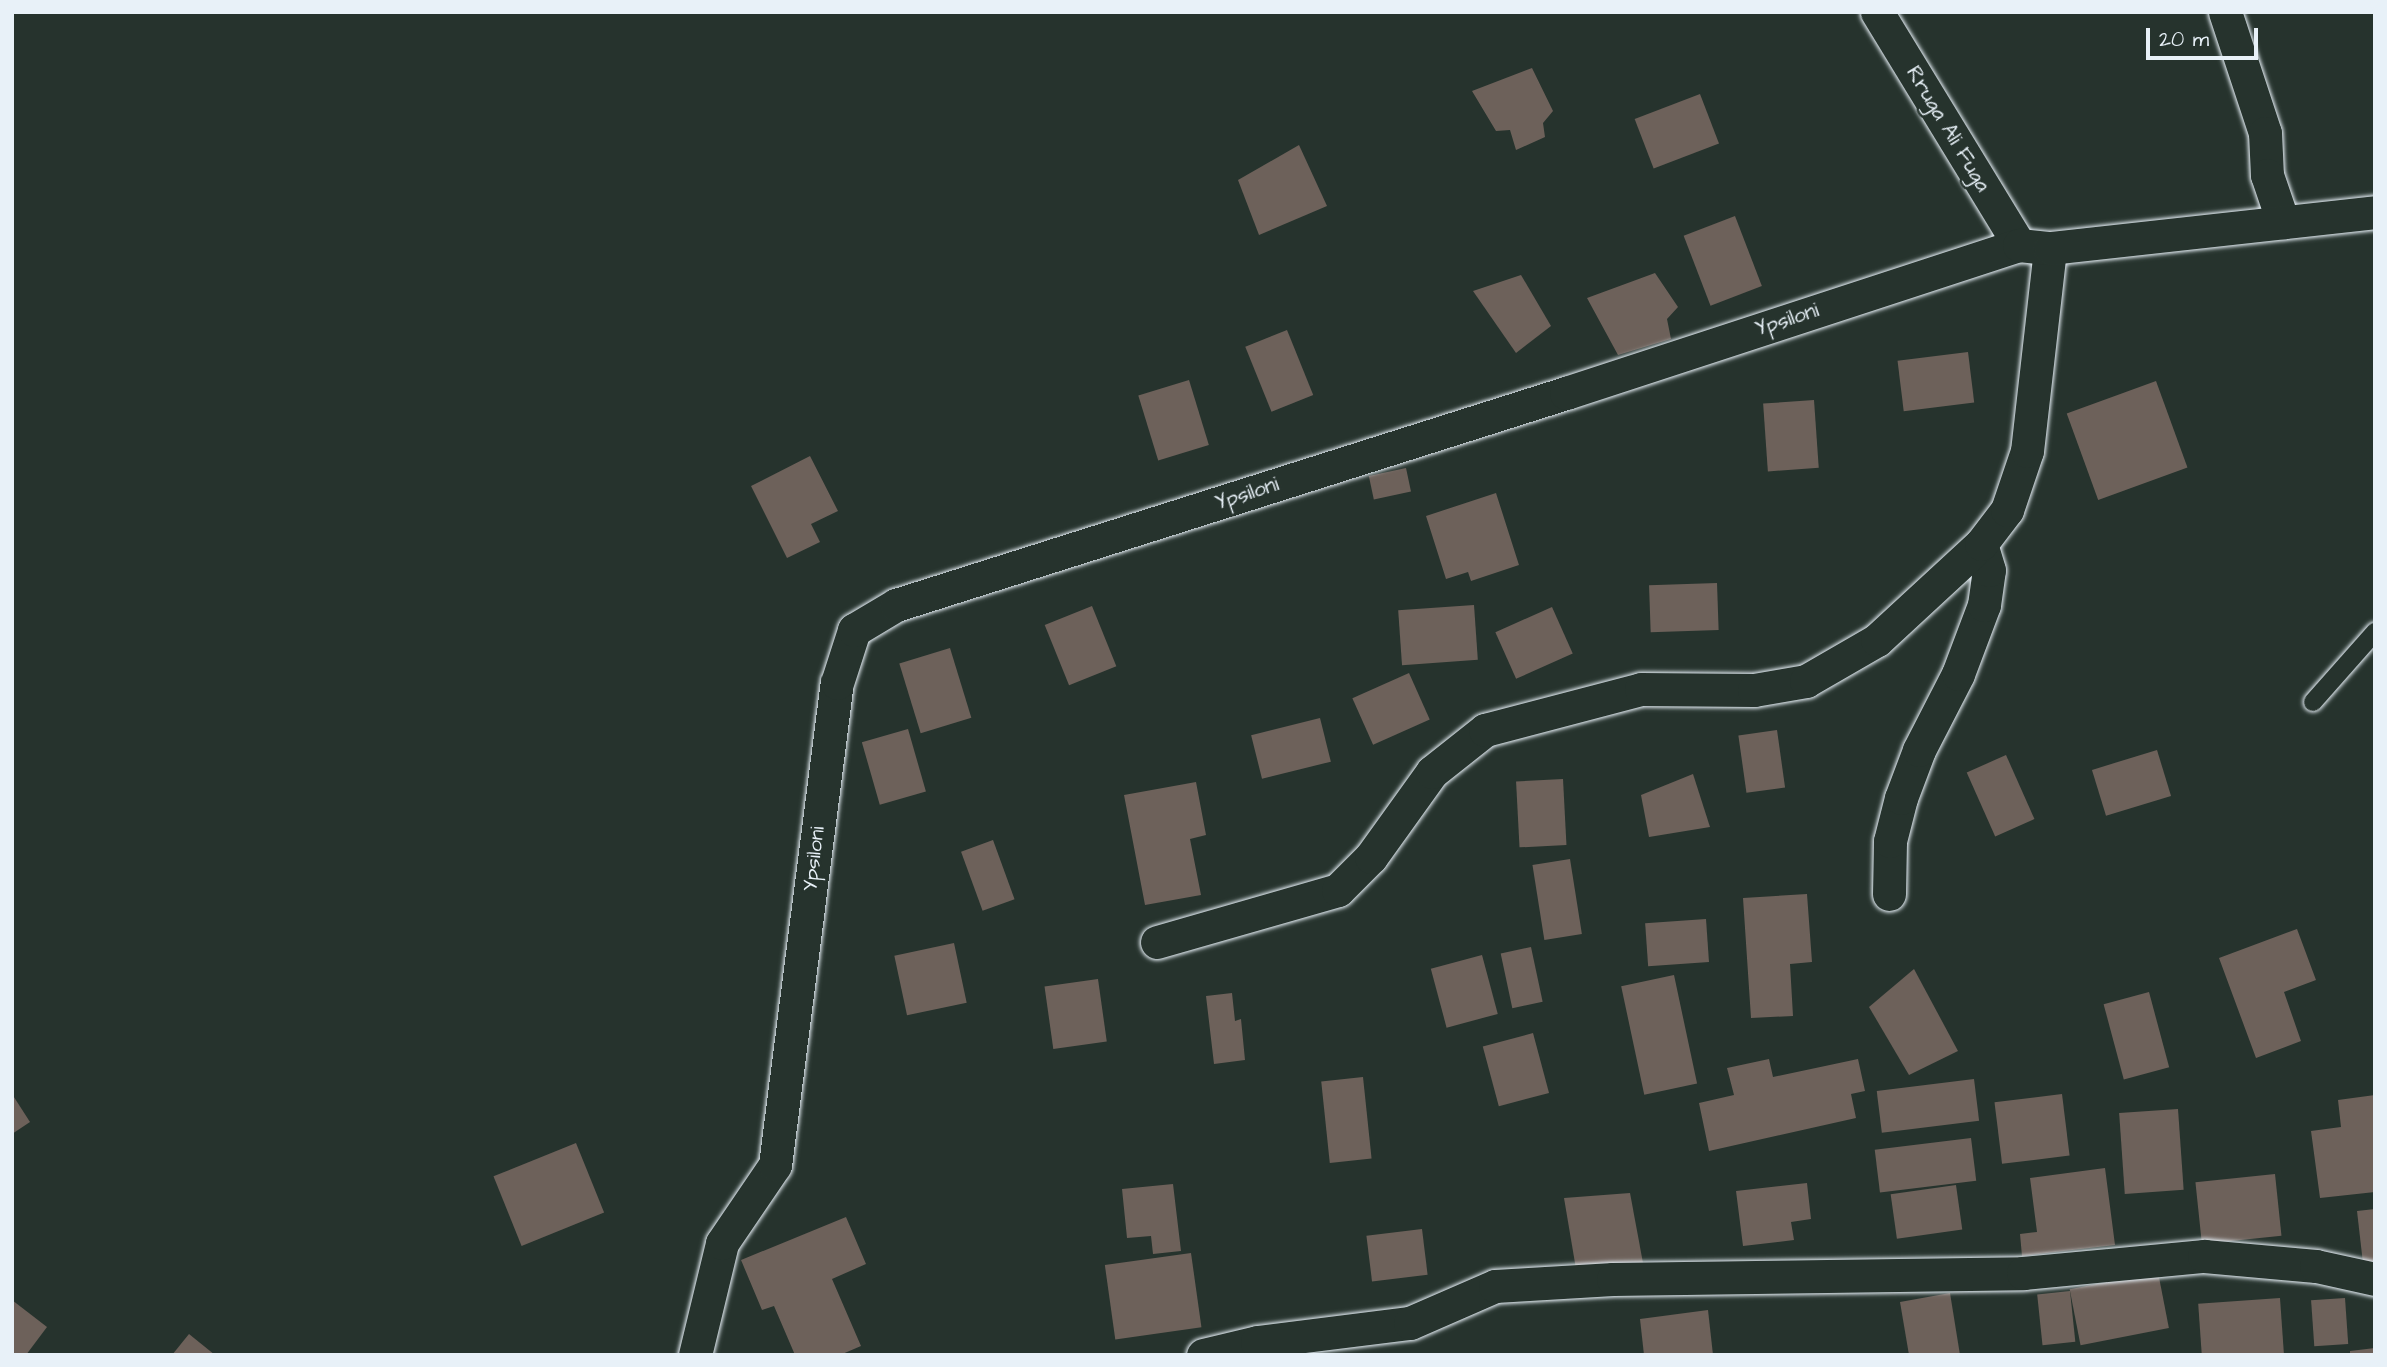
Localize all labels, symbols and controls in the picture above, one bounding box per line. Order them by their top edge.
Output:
scale bar [2149,14,2261,58]
text: 20 m [2159,25,2209,54]
street label: Rruga Ali Fuga [1901,62,1995,196]
street label: Ypsiloni [1752,298,1822,342]
street label: Ypsiloni [1212,472,1282,516]
street label: Ypsiloni [798,825,830,893]

